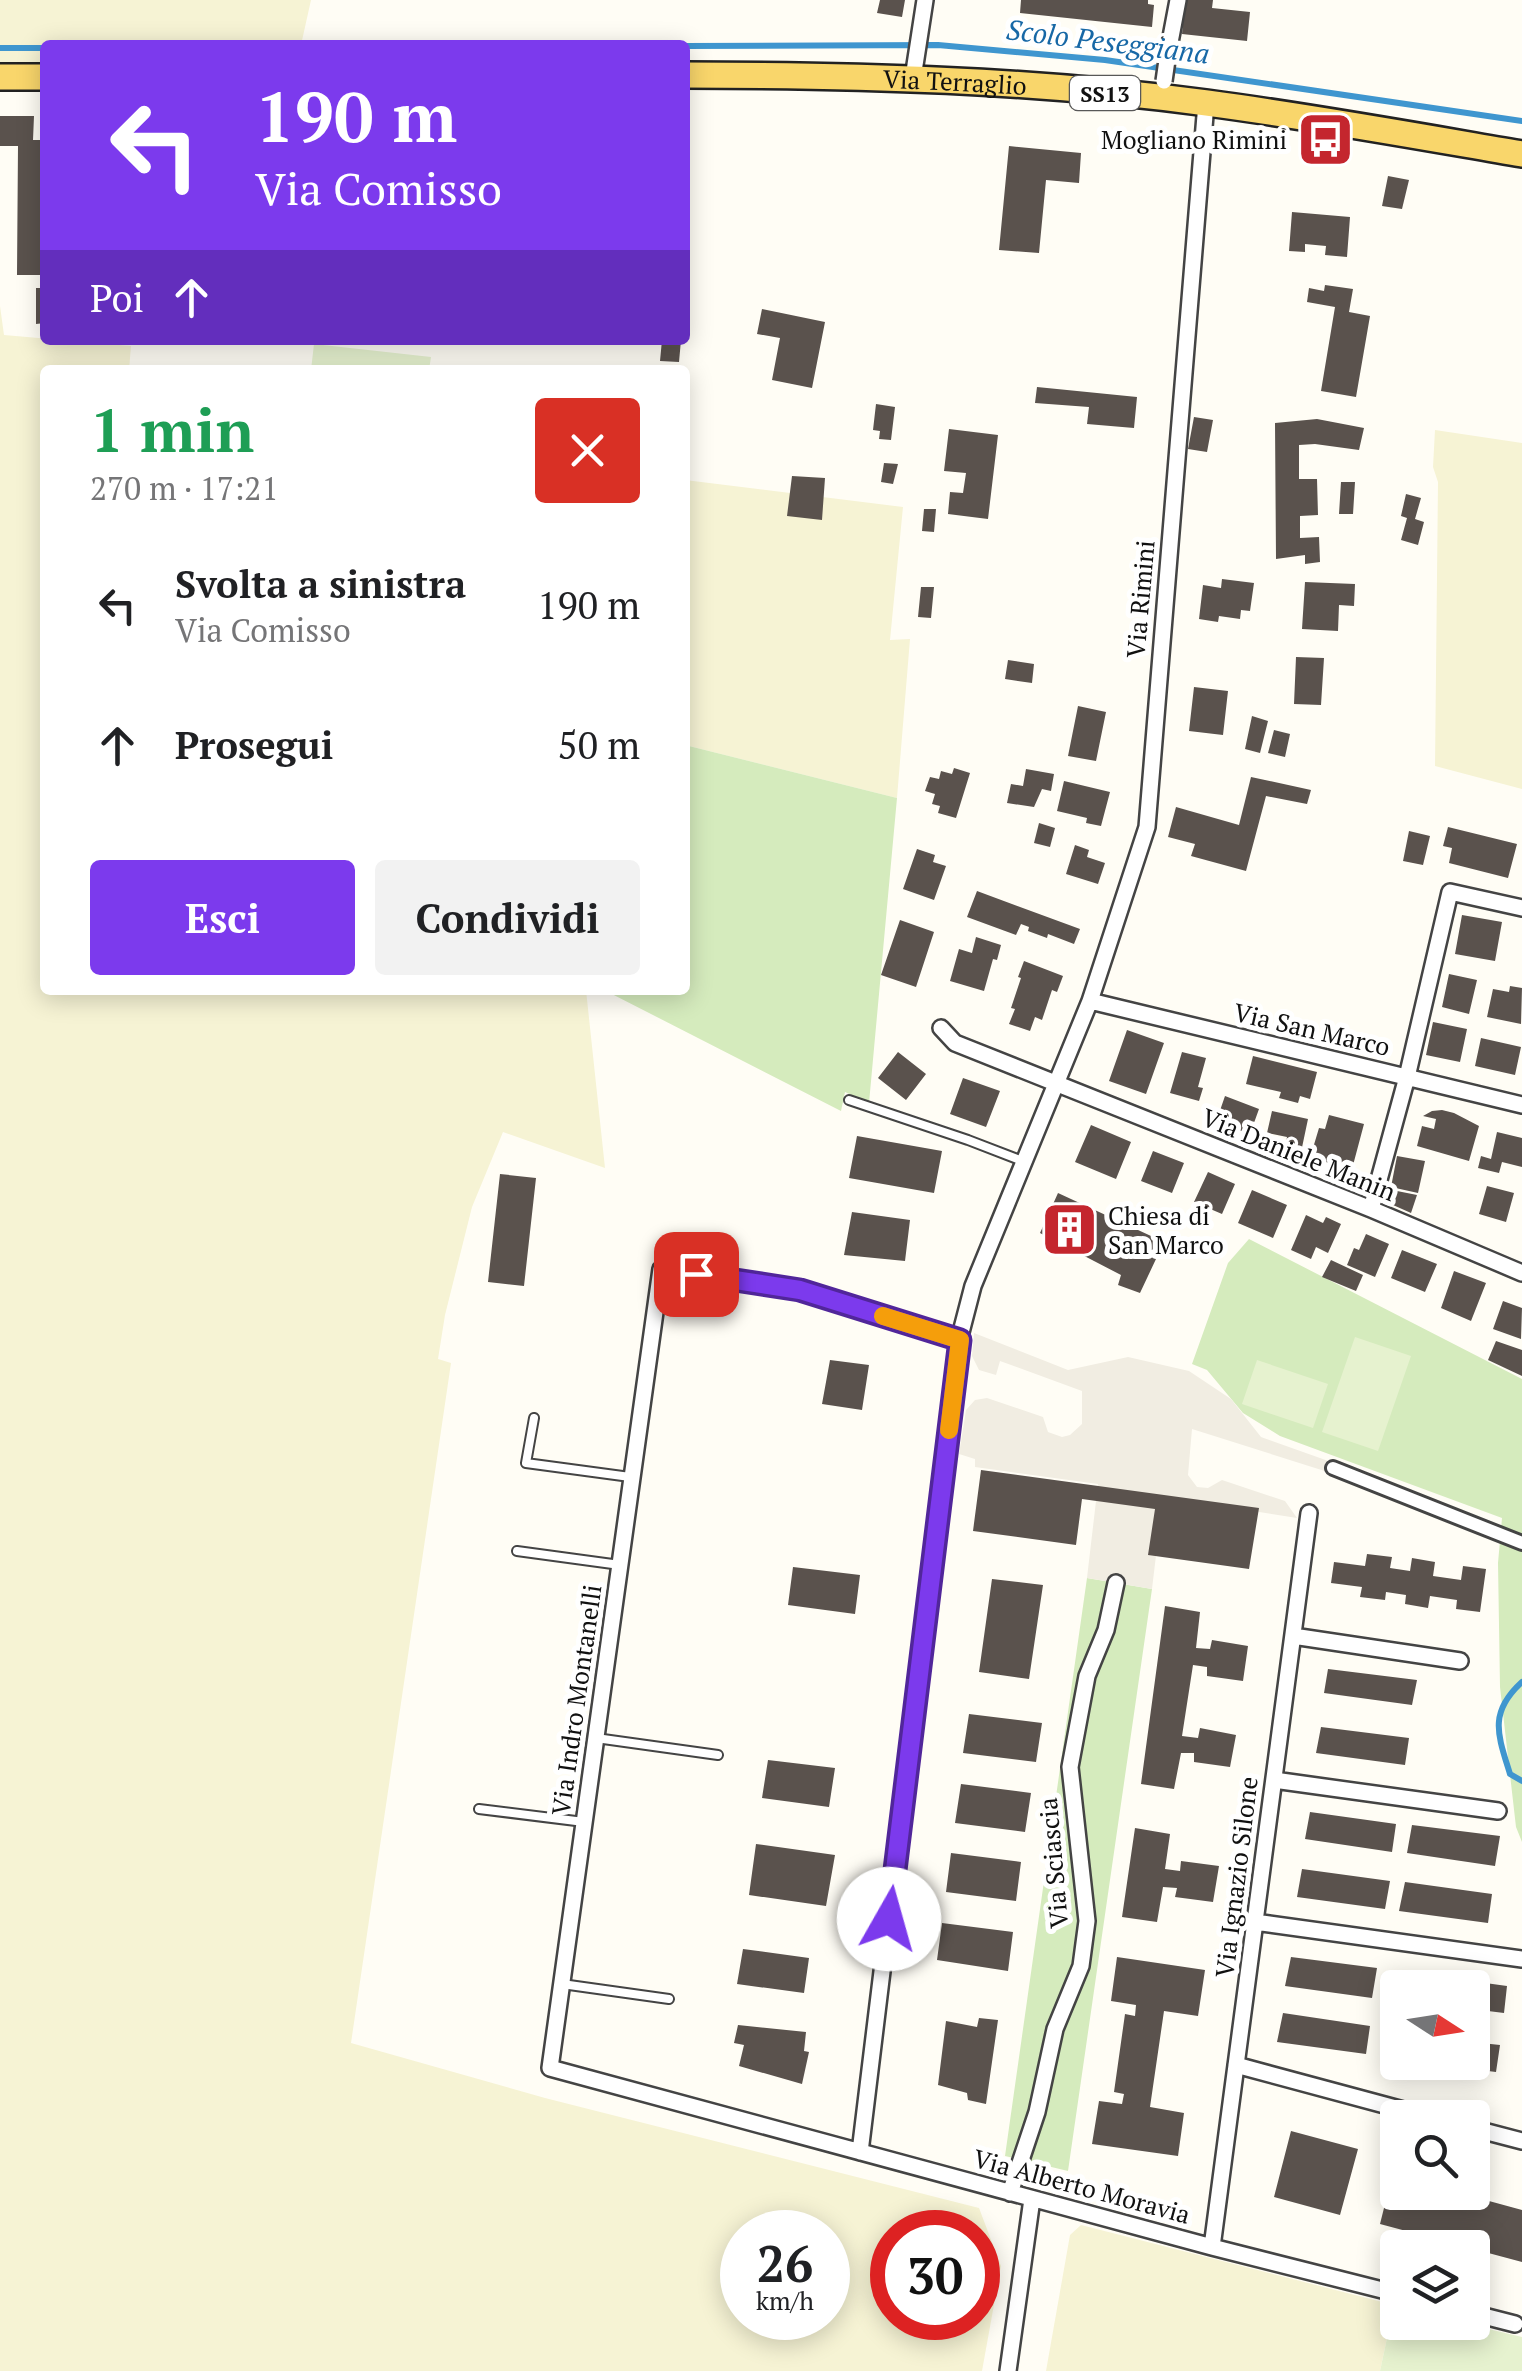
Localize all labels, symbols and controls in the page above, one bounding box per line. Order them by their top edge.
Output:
water label: Scolo Peseggiana [1004,10,1212,72]
street label: Via Terraglio [883,61,1028,101]
text: 190 m [255,69,457,162]
road number: SS13 [1070,76,1140,110]
icon: left [90,80,220,210]
bus stop icon: Mogliano Rimini [1296,109,1356,169]
place label: Mogliano Rimini [1101,123,1287,156]
text: Via Comisso [255,158,502,218]
icon: ahead [164,270,219,325]
text: Poi [90,273,144,323]
text: 1 min [90,390,254,469]
button: close [535,398,640,503]
text: 270 m · 17:21 [90,467,278,509]
street label: Via Rimini [1118,539,1162,659]
text: Svolta a sinistra [175,559,466,609]
icon: left [90,578,145,633]
text: 190 m [537,580,640,630]
text: Via Comisso [175,609,351,651]
icon: ahead [90,718,145,773]
text: Prosegui [175,720,333,770]
text: 50 m [557,720,640,770]
button: Esci [90,860,355,975]
button: Condividi [375,860,640,975]
street label: Via San Marco [1231,995,1393,1063]
street label: Via Daniele Manin [1197,1100,1401,1208]
building icon: Chiesa di San Marco [1039,1199,1099,1259]
place label: Chiesa di San Marco [1108,1199,1224,1261]
pin [654,1232,739,1317]
icon: arrive [669,1247,724,1302]
street label: Via Indro Montanelli [543,1583,609,1817]
street label: Via Ignazio Silone [1207,1775,1265,1979]
street label: Via Sciascia [1031,1796,1075,1930]
position arrow [837,1867,941,1971]
north arrow [1380,1970,1490,2080]
map controls [1380,1970,1490,2340]
button: search [1380,2100,1490,2210]
street label: Via Alberto Moravia [970,2141,1194,2231]
speed limit sign: 30 [870,2210,1000,2340]
text: 26 [757,2230,813,2296]
button: layers [1380,2230,1490,2340]
text: km/h [756,2284,814,2317]

